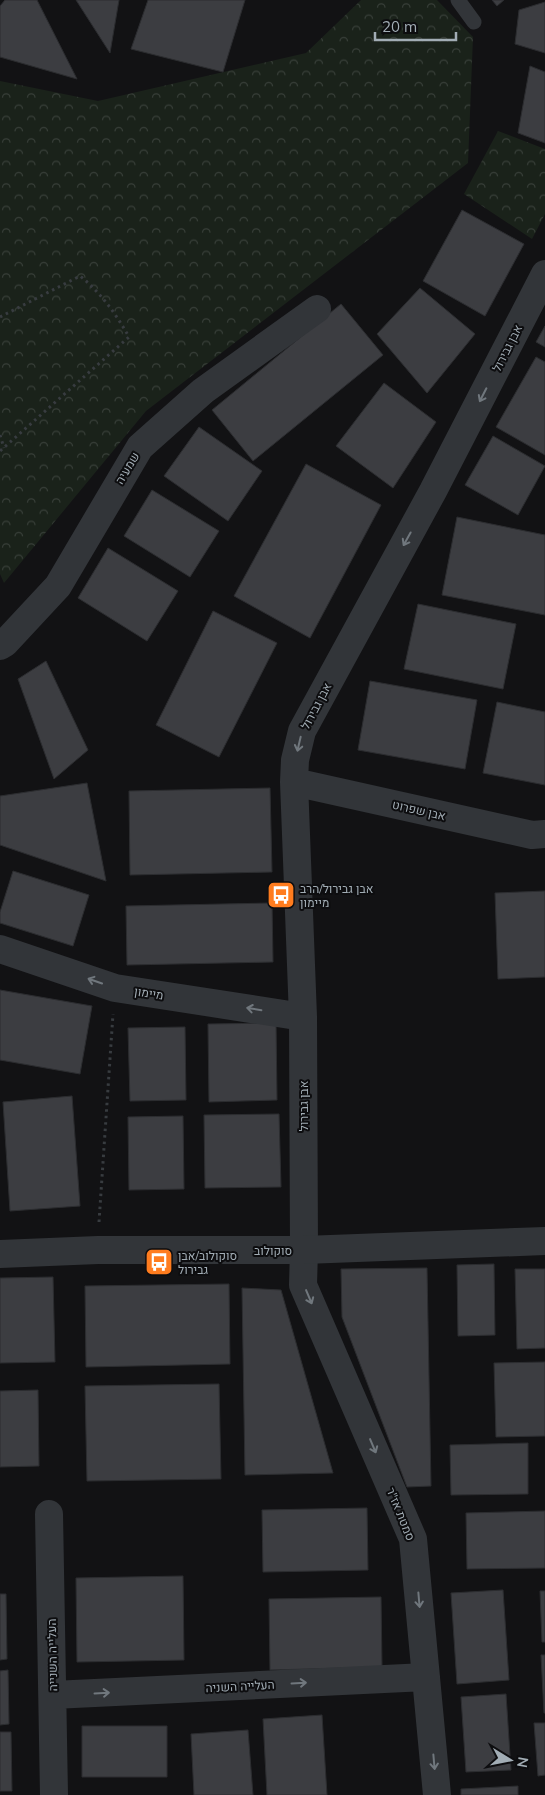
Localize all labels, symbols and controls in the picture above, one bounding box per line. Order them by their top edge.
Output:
scale bar [375,10,456,42]
text: 20 m [382,17,417,36]
street label: אבן גבירול [489,322,525,374]
one-way arrow [478,387,487,402]
street label: שמעיה [112,449,142,487]
one-way arrow [402,531,411,546]
street label: אבן גבירול [297,680,335,732]
one-way arrow [294,736,303,752]
street label: אבן שפרוט [391,797,448,824]
bus stop icon: אבן גבירול/הרב מיימון [266,880,296,910]
place label: אבן גבירול/הרב מיימון [300,881,374,910]
one-way arrow [87,976,103,985]
street label: מיימון [133,983,165,1003]
one-way arrow [247,1004,263,1014]
street label: אבן גבירול [296,1080,311,1131]
street label: סוקולוב [254,1243,292,1258]
bus stop icon: סוקולוב/אבן גבירול [144,1247,174,1277]
place label: סוקולוב/אבן גבירול [178,1248,237,1277]
one-way arrow [304,1289,314,1304]
one-way arrow [369,1438,379,1453]
street label: סמטת אז"ר [384,1485,418,1543]
one-way arrow [414,1592,424,1608]
street label: העלייה השנייה [44,1618,60,1692]
street label: העלייה השניה [205,1677,275,1695]
one-way arrow [291,1679,307,1688]
one-way arrow [93,1688,109,1698]
north arrow [485,1735,535,1785]
one-way arrow [429,1754,439,1770]
text: N [513,1755,533,1769]

